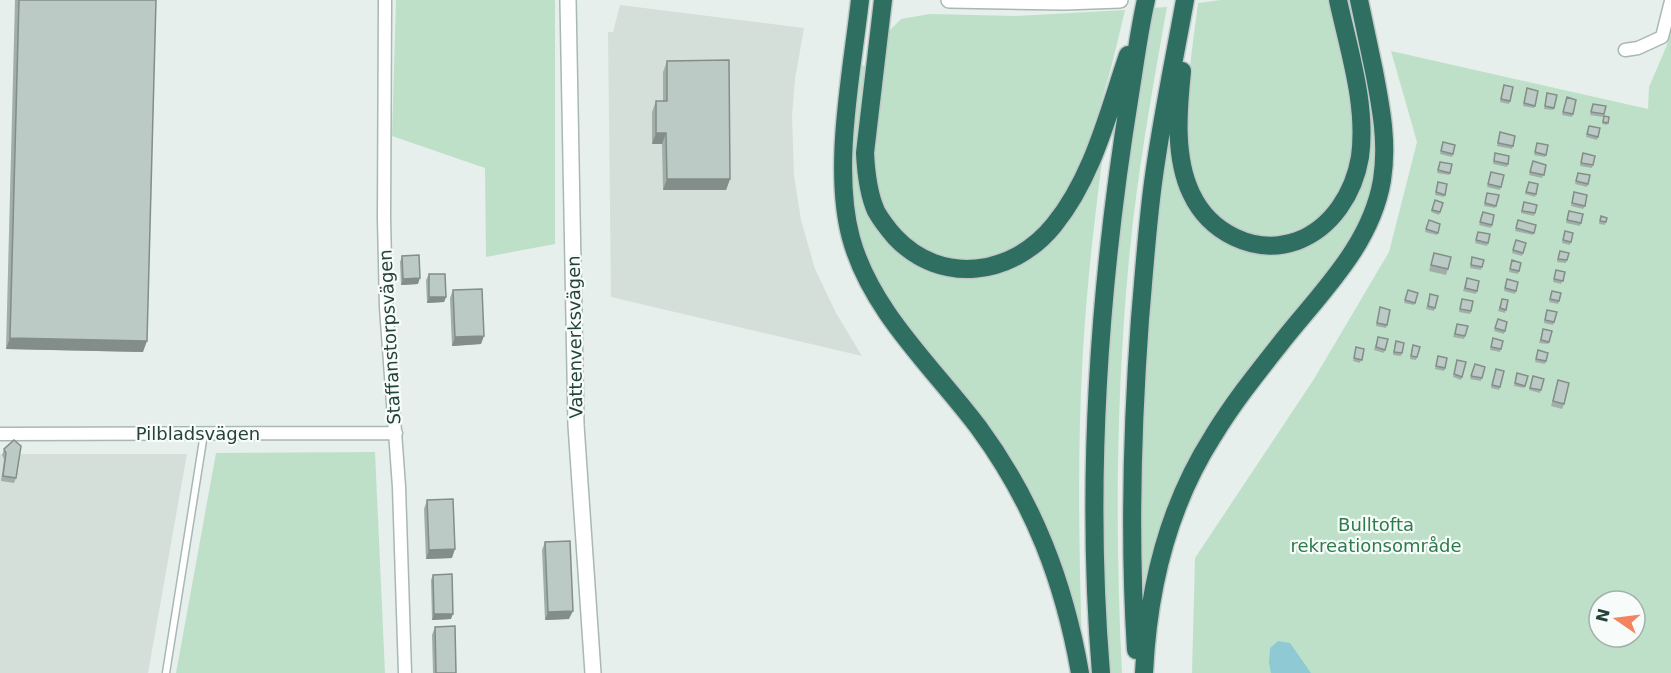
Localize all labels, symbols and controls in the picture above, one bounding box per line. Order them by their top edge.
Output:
street label: Staffanstorpsvägen [374,249,405,425]
street label: Vattenverksvägen [563,255,586,419]
street label: Pilbladsvägen [136,423,260,444]
park label: Bulltofta rekreationsområde [1291,514,1461,556]
north arrow [1587,589,1647,649]
text: N [1592,607,1614,624]

